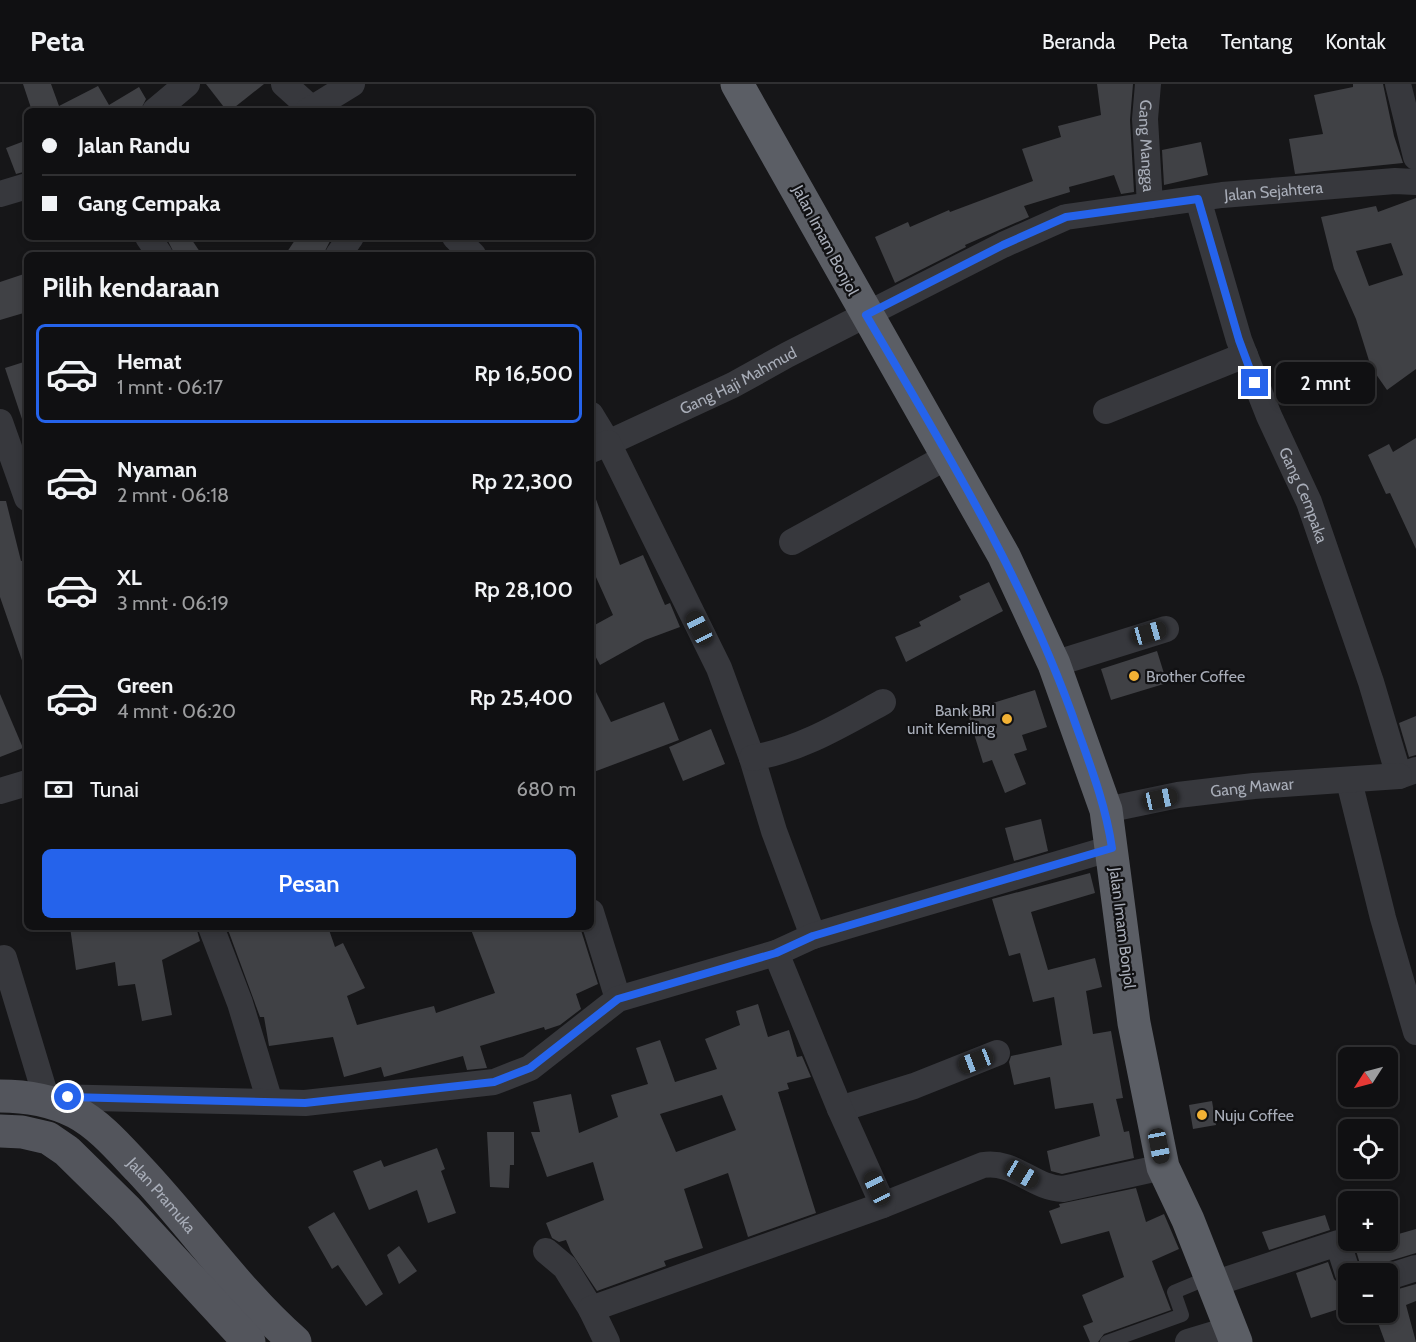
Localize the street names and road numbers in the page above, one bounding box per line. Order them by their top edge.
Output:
street label: Gang Mangga [1135,99,1158,193]
street label: Jalan Sejahtera [1223,178,1324,205]
street label: Jalan Imam Bonjol [788,181,863,299]
street label: Gang Haji Mahmud [677,343,800,418]
street label: Gang Cempaka [1275,444,1332,546]
street label: Gang Mawar [1209,774,1295,801]
street label: Jalan Imam Bonjol [1106,865,1139,990]
street label: Jalan Pramuka [122,1153,200,1237]

